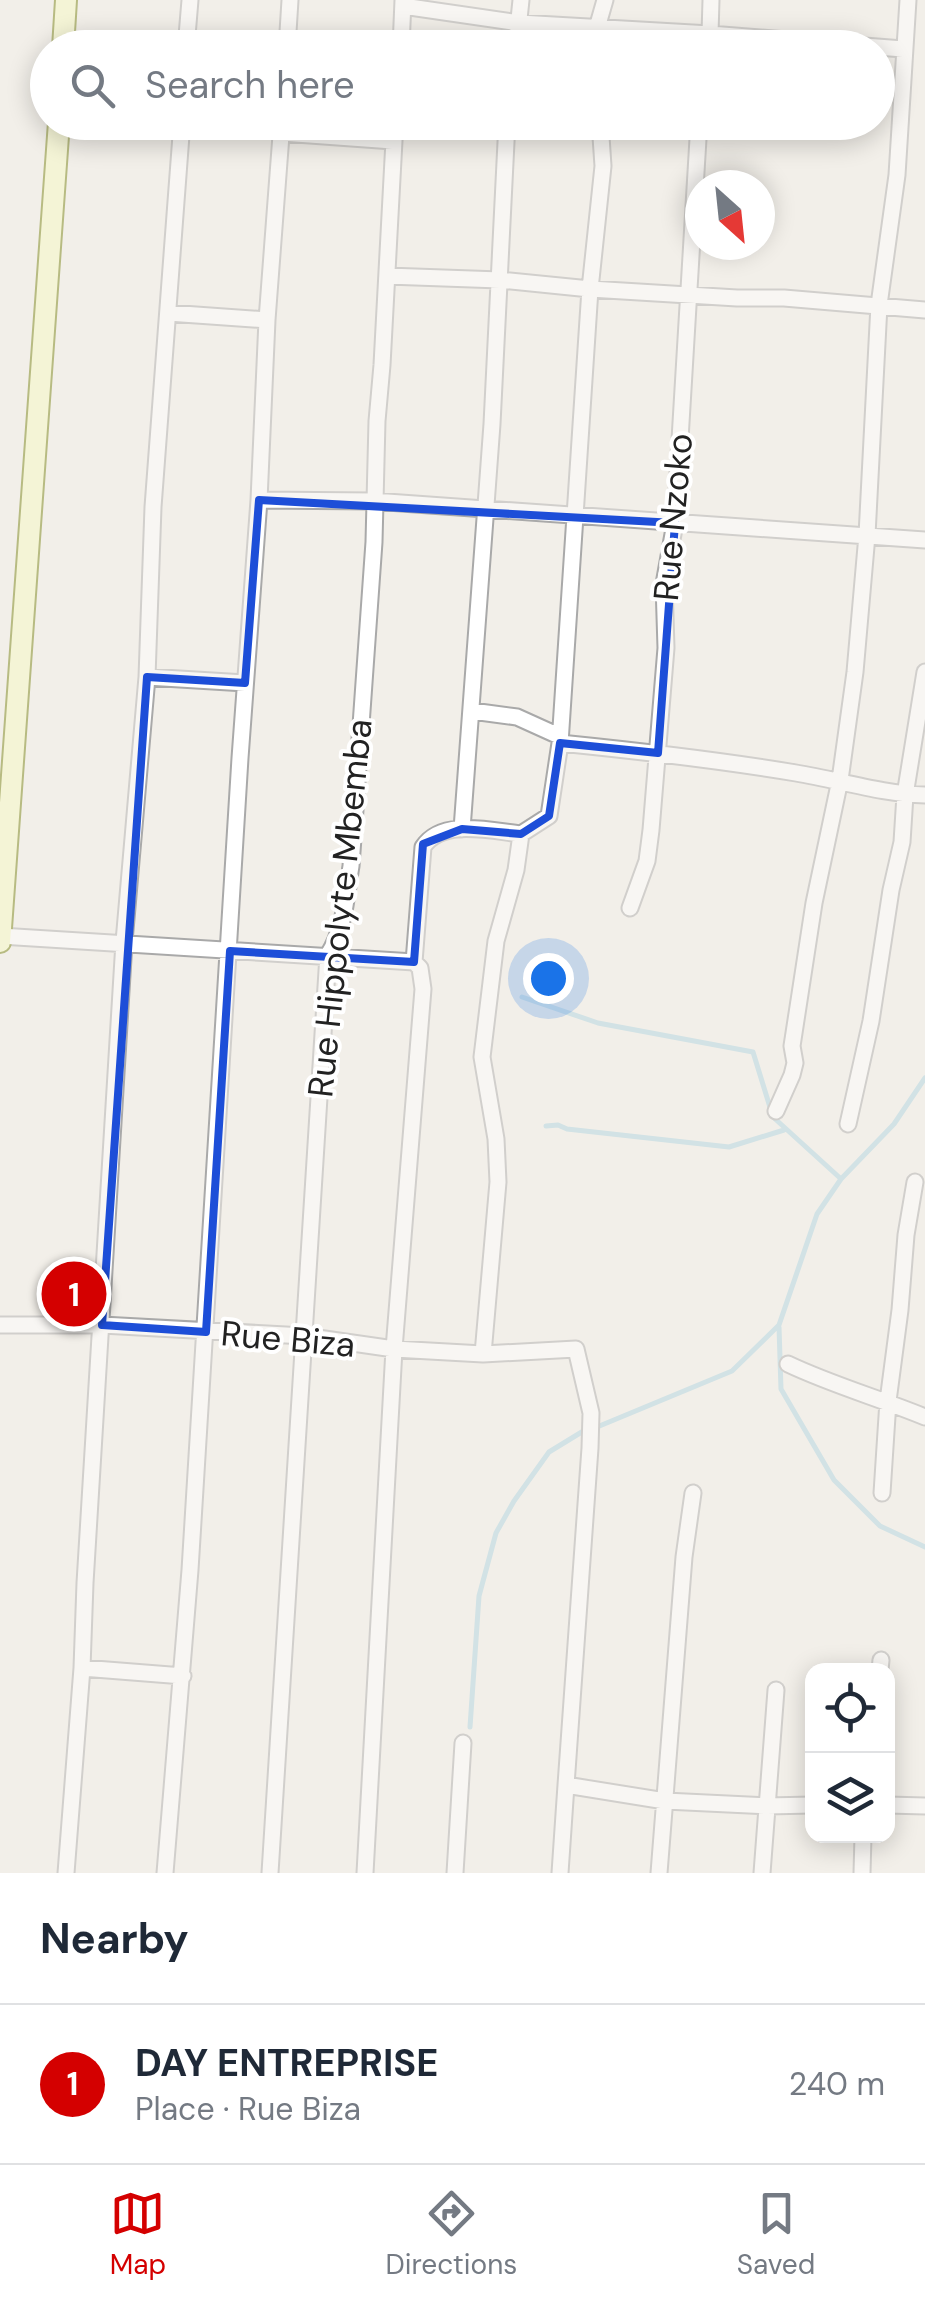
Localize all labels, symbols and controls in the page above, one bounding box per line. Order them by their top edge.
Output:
search box [30,30,895,140]
icon: search [65,58,120,113]
text: Search here [145,60,355,110]
north arrow [685,170,775,260]
street label: Rue Nzoko [643,431,703,603]
street label: Rue Hippolyte Mbemba [297,717,383,1099]
your location [523,953,574,1004]
pin: 1 [42,1256,106,1332]
street label: Rue Biza [219,1310,357,1368]
map controls [805,1663,895,1843]
button: locate [805,1663,895,1753]
button: layers [805,1753,895,1843]
text: Nearby [40,1911,189,1966]
text: DAY ENTREPRISE [135,2038,438,2088]
text: 1 [67,2063,78,2105]
text: 240 m [789,2063,885,2105]
text: Place · Rue Biza [135,2088,361,2130]
tab: Map [110,2186,166,2283]
tab: Directions [386,2186,517,2283]
tab: Saved [737,2186,815,2283]

